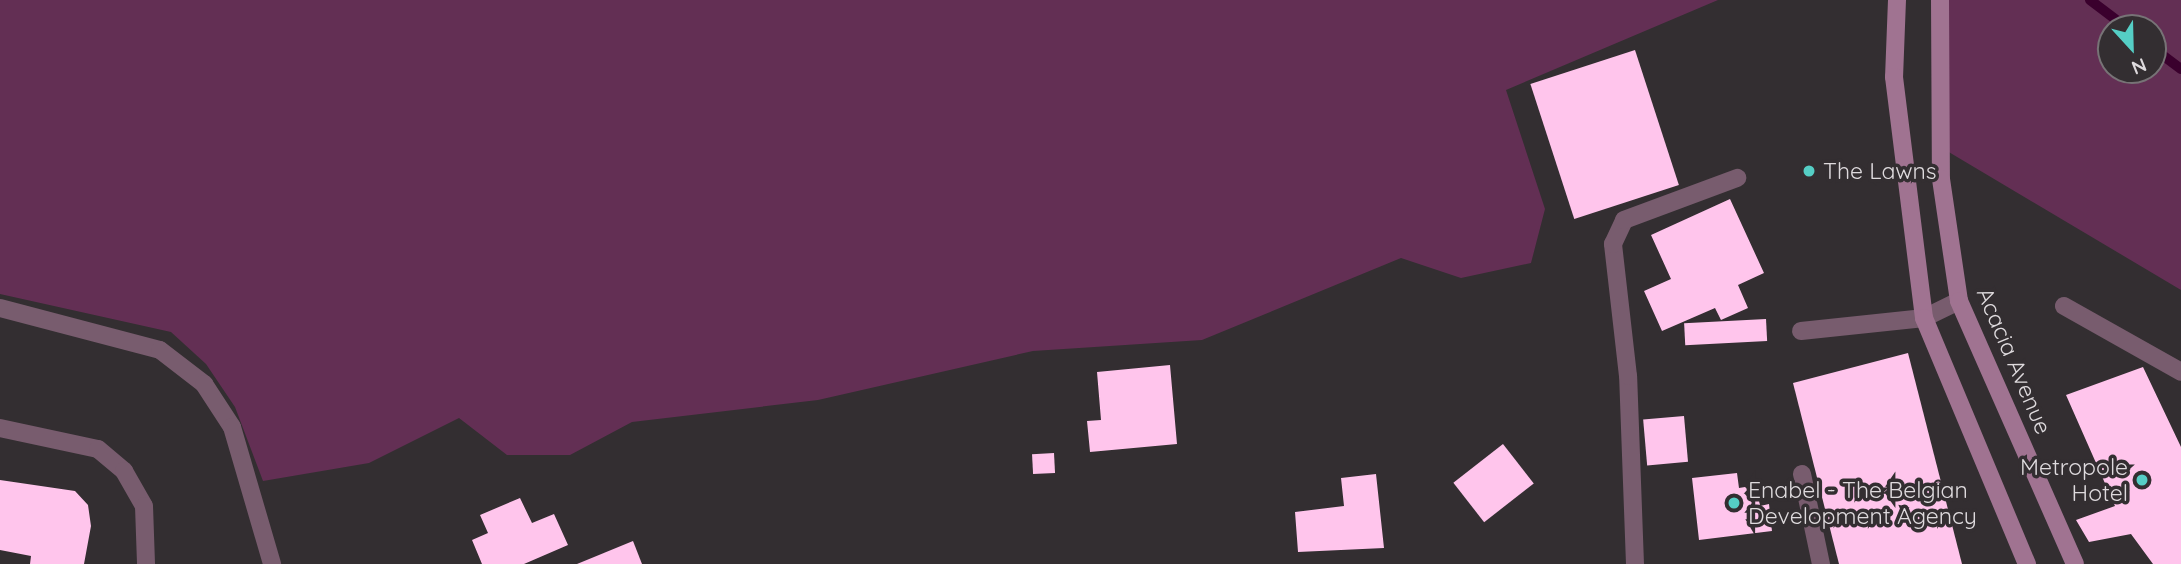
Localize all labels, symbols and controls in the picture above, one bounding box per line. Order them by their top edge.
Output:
north arrow [2097,14,2167,84]
text: N [2128,53,2150,80]
place label: The Lawns [1823,157,1937,185]
marker: The Lawns [1801,163,1817,179]
street label: Acacia Avenue [1971,284,2057,438]
place label: Metropole Hotel [2020,453,2128,507]
marker: Metropole Hotel [2134,472,2150,488]
place label: Enabel - The Belgian Development Agency [1748,476,1977,530]
marker: Enabel - The Belgian Development Agency [1726,495,1742,511]

